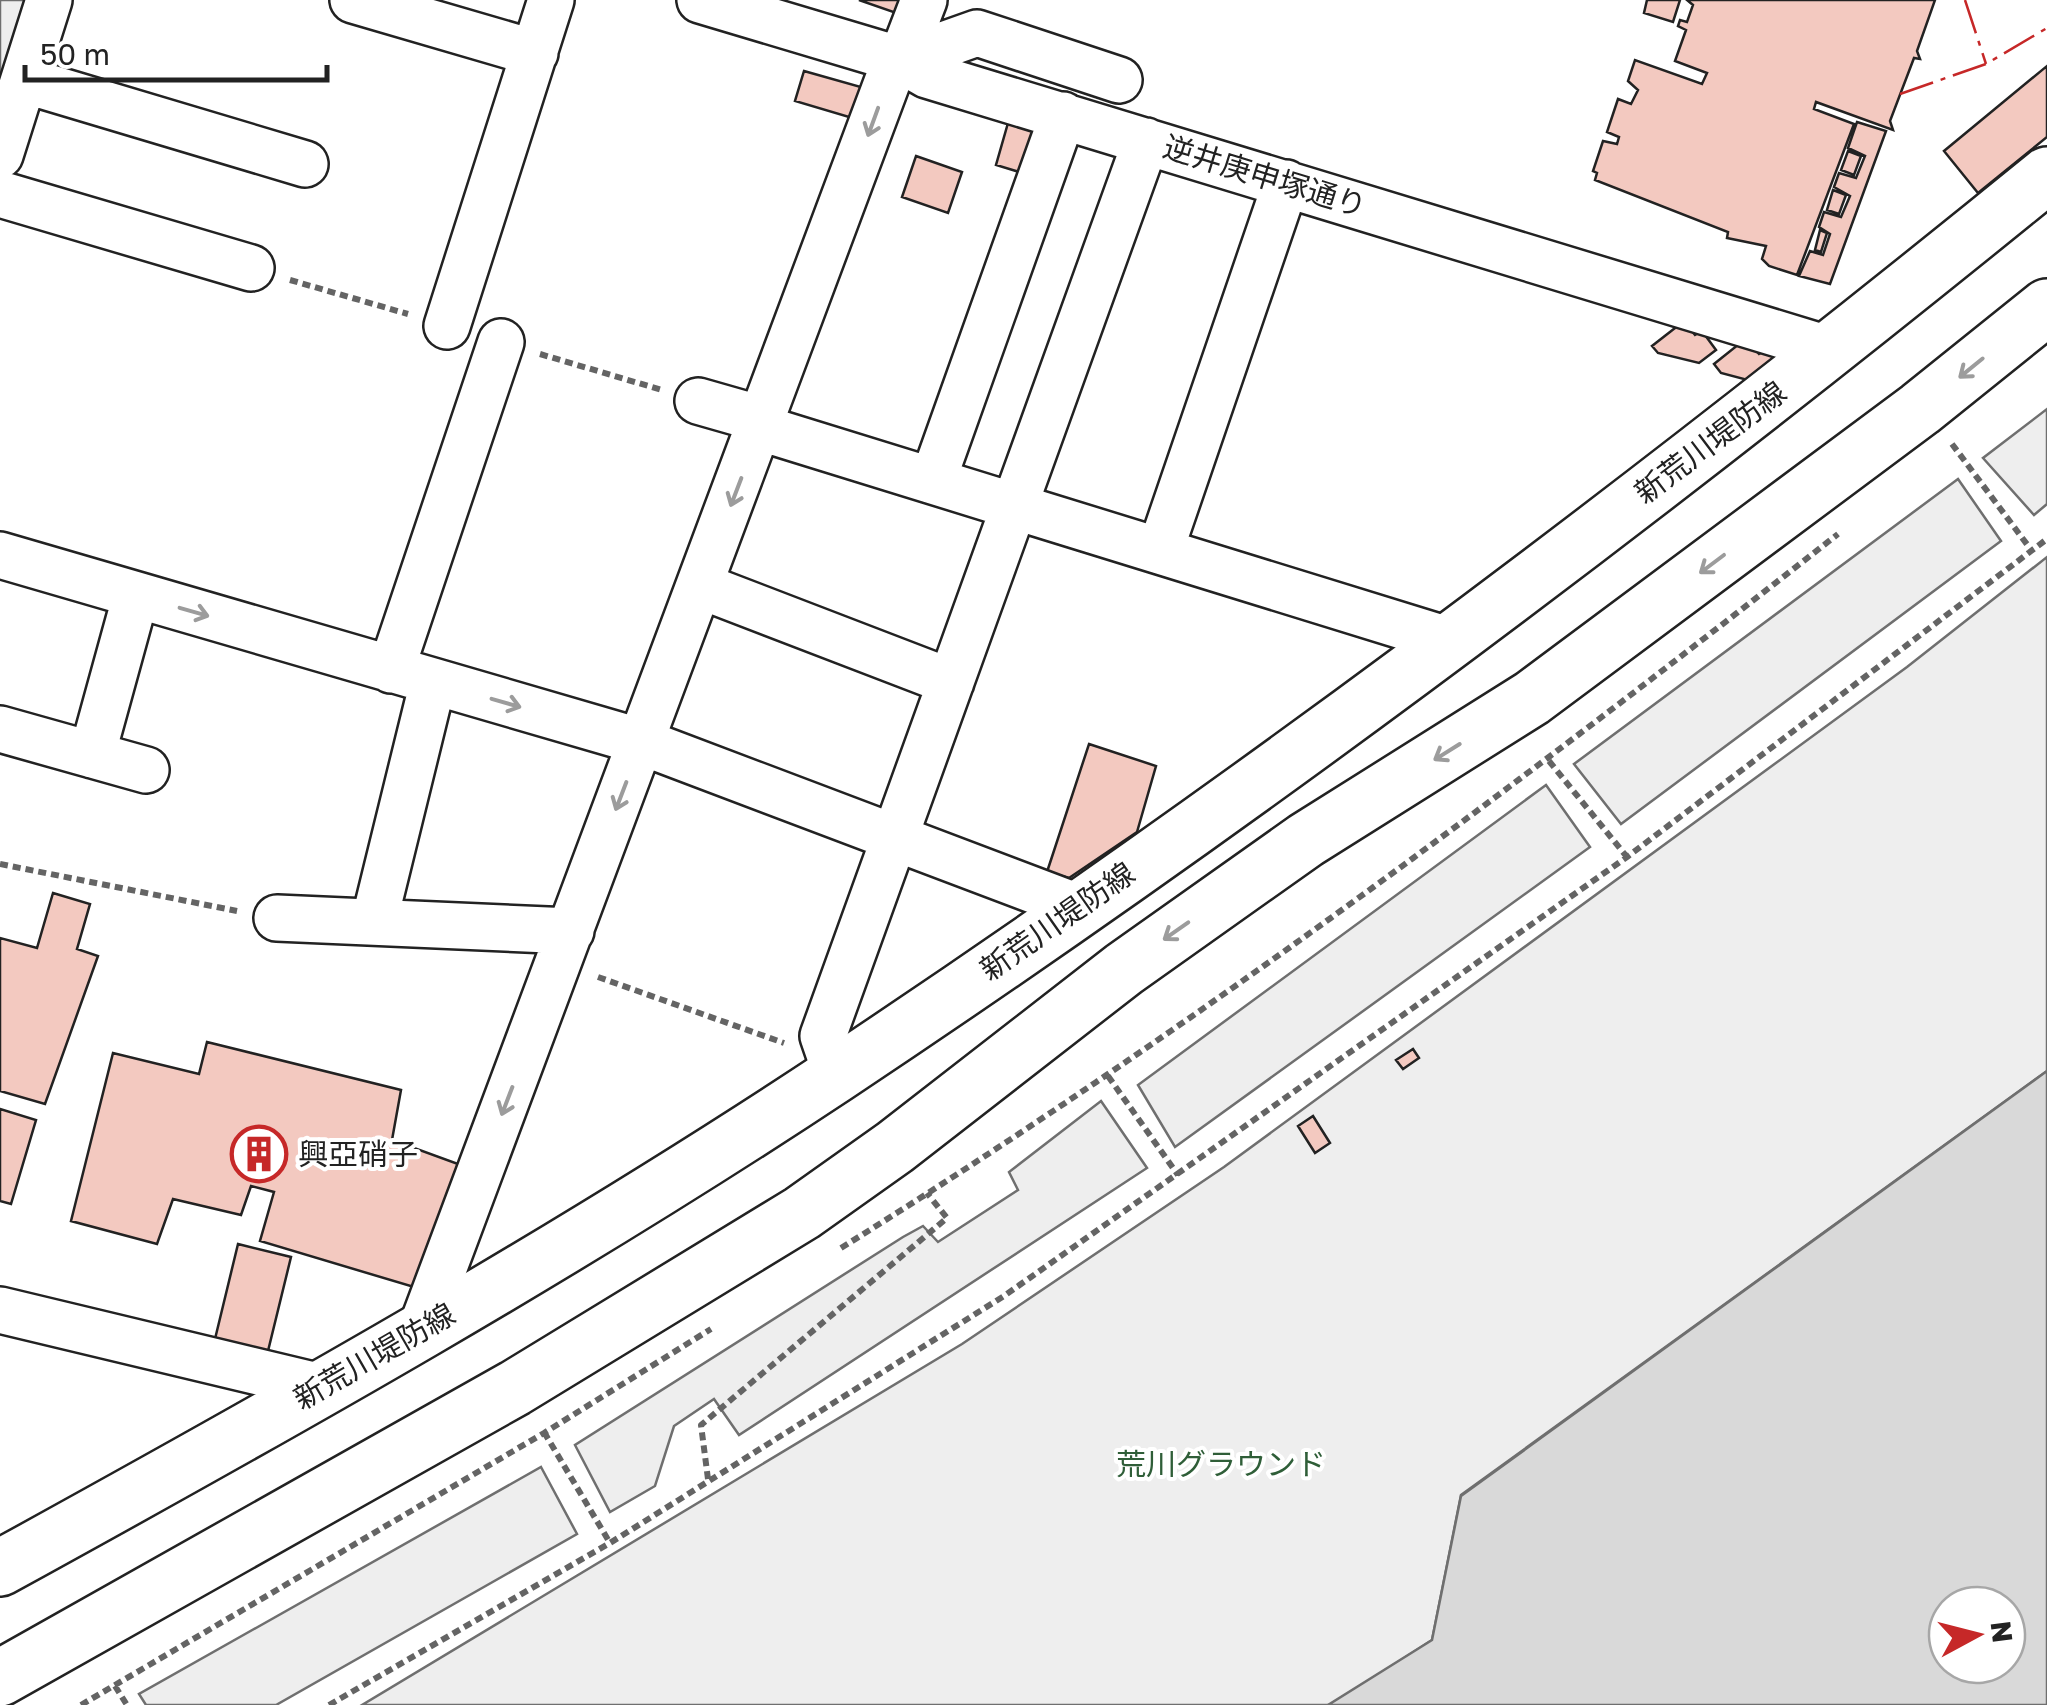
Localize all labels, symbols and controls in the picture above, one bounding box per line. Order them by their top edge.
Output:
scale bar [25,20,328,82]
text: 50 m [40,36,110,72]
one-way arrow [863,105,881,136]
street label: 逆井庚申塚通り [1159,128,1371,224]
one-way arrow [1958,357,1985,378]
street label: 新荒川堤防線 [1627,373,1793,511]
one-way arrow [726,476,744,507]
one-way arrow [1699,554,1726,575]
one-way arrow [178,604,210,622]
one-way arrow [490,695,522,713]
one-way arrow [1433,742,1462,762]
one-way arrow [611,781,629,811]
street label: 新荒川堤防線 [973,855,1141,987]
one-way arrow [1163,921,1190,942]
one-way arrow [497,1084,515,1115]
building icon: 興亞硝子 [229,1124,289,1184]
place label: 興亞硝子 [298,1136,418,1172]
street label: 新荒川堤防線 [287,1295,461,1417]
park label: 荒川グラウンド [1116,1446,1326,1482]
north arrow [1927,1585,2027,1685]
text: N [1985,1619,2020,1644]

